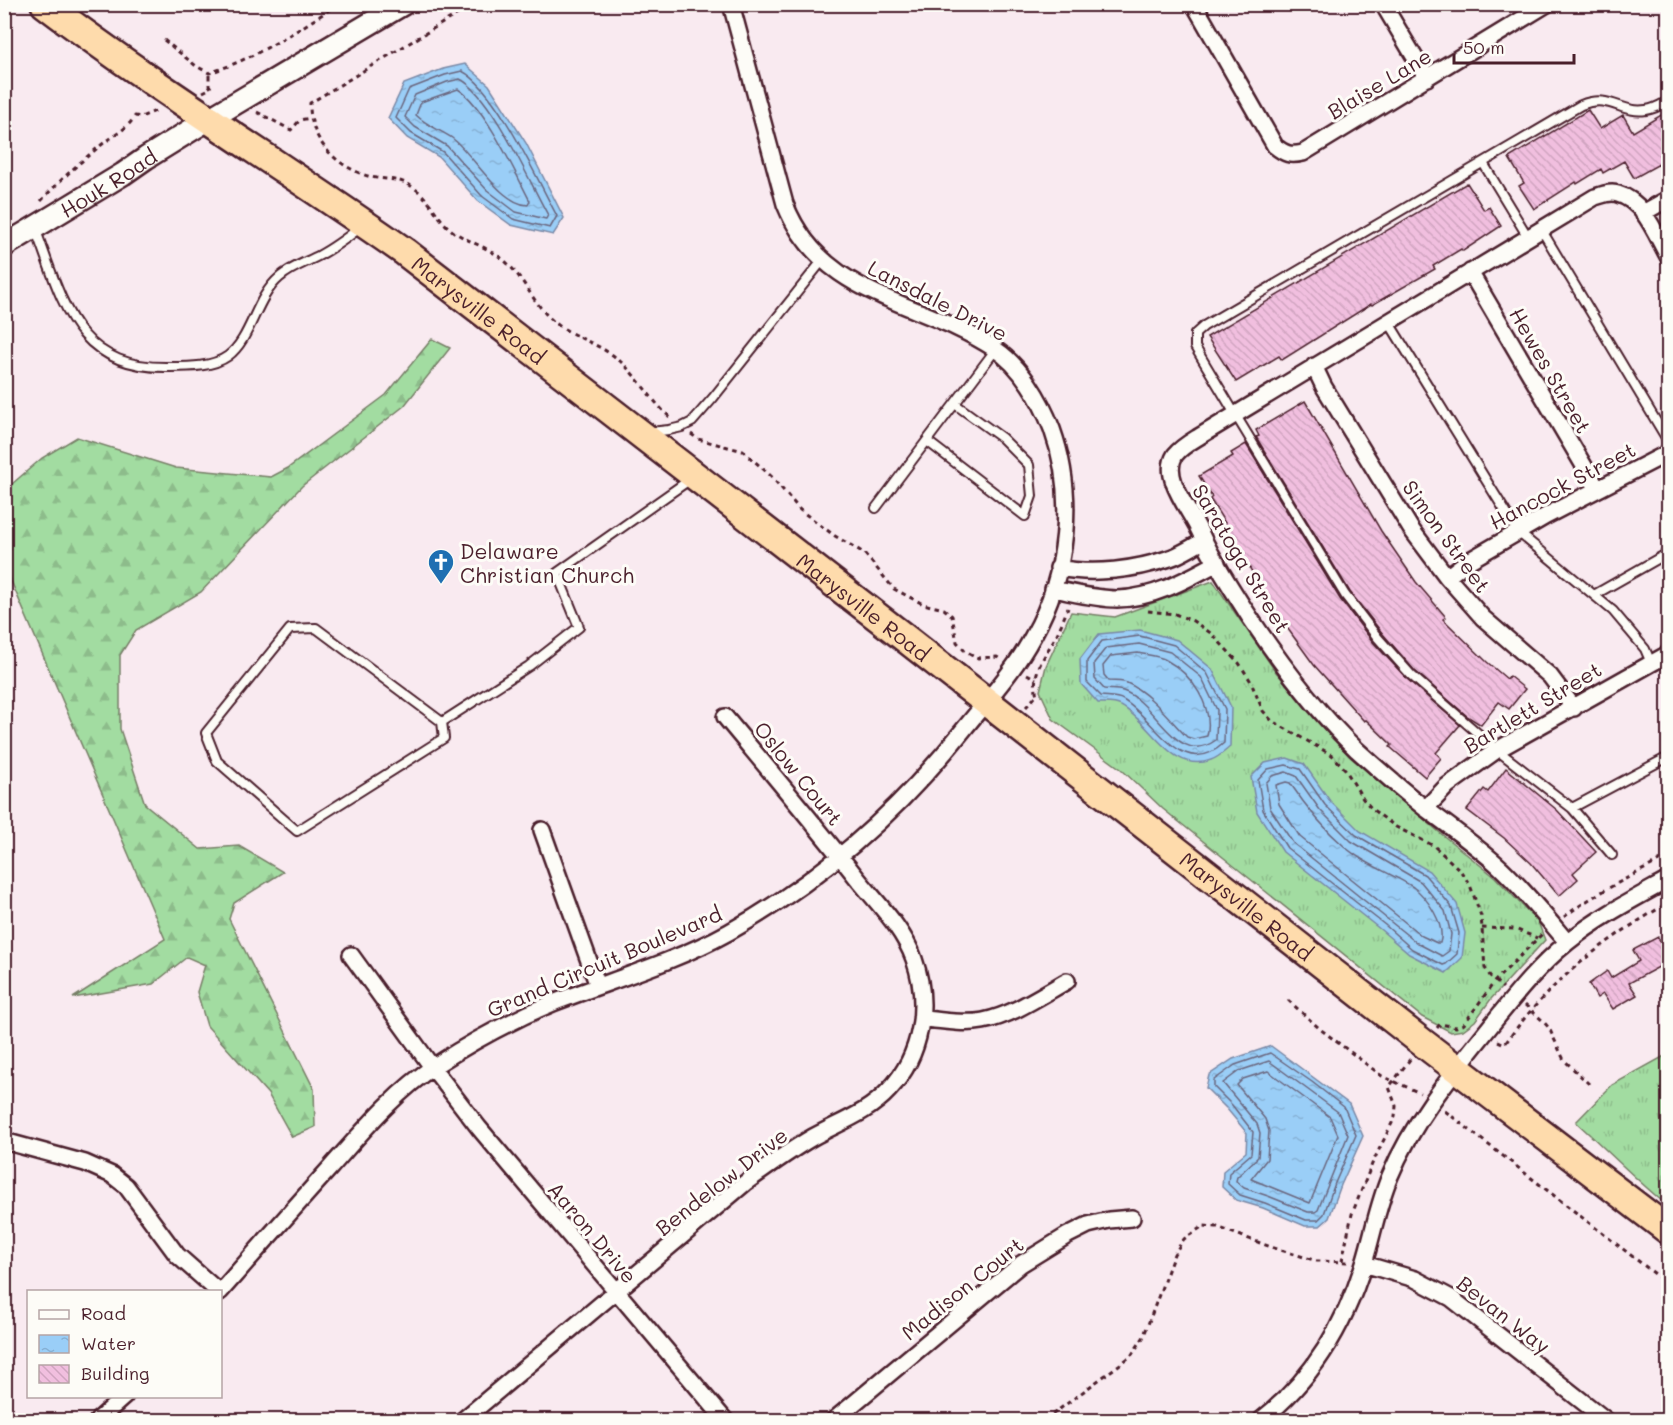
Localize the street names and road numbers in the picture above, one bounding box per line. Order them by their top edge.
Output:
street label: Blaise Lane [1322,41,1436,125]
street label: Houk Road [55,142,161,223]
street label: Marysville Road [407,249,552,369]
street label: Lansdale Drive [864,253,1012,347]
street label: Hewes Street [1504,302,1598,438]
street label: Hancock Street [1484,435,1640,535]
street label: Simon Street [1397,474,1497,598]
street label: Saratoga Street [1187,479,1297,637]
street label: Marysville Road [792,546,936,667]
street label: Bartlett Street [1458,655,1606,759]
street label: Oslow Court [749,715,849,831]
street label: Marysville Road [1175,845,1319,966]
street label: Grand Circuit Boulevard [483,899,725,1023]
street label: Bendelow Drive [650,1121,792,1241]
street label: Aaron Drive [543,1176,643,1288]
street label: Madison Court [895,1231,1029,1345]
street label: Bevan Way [1452,1269,1556,1359]

